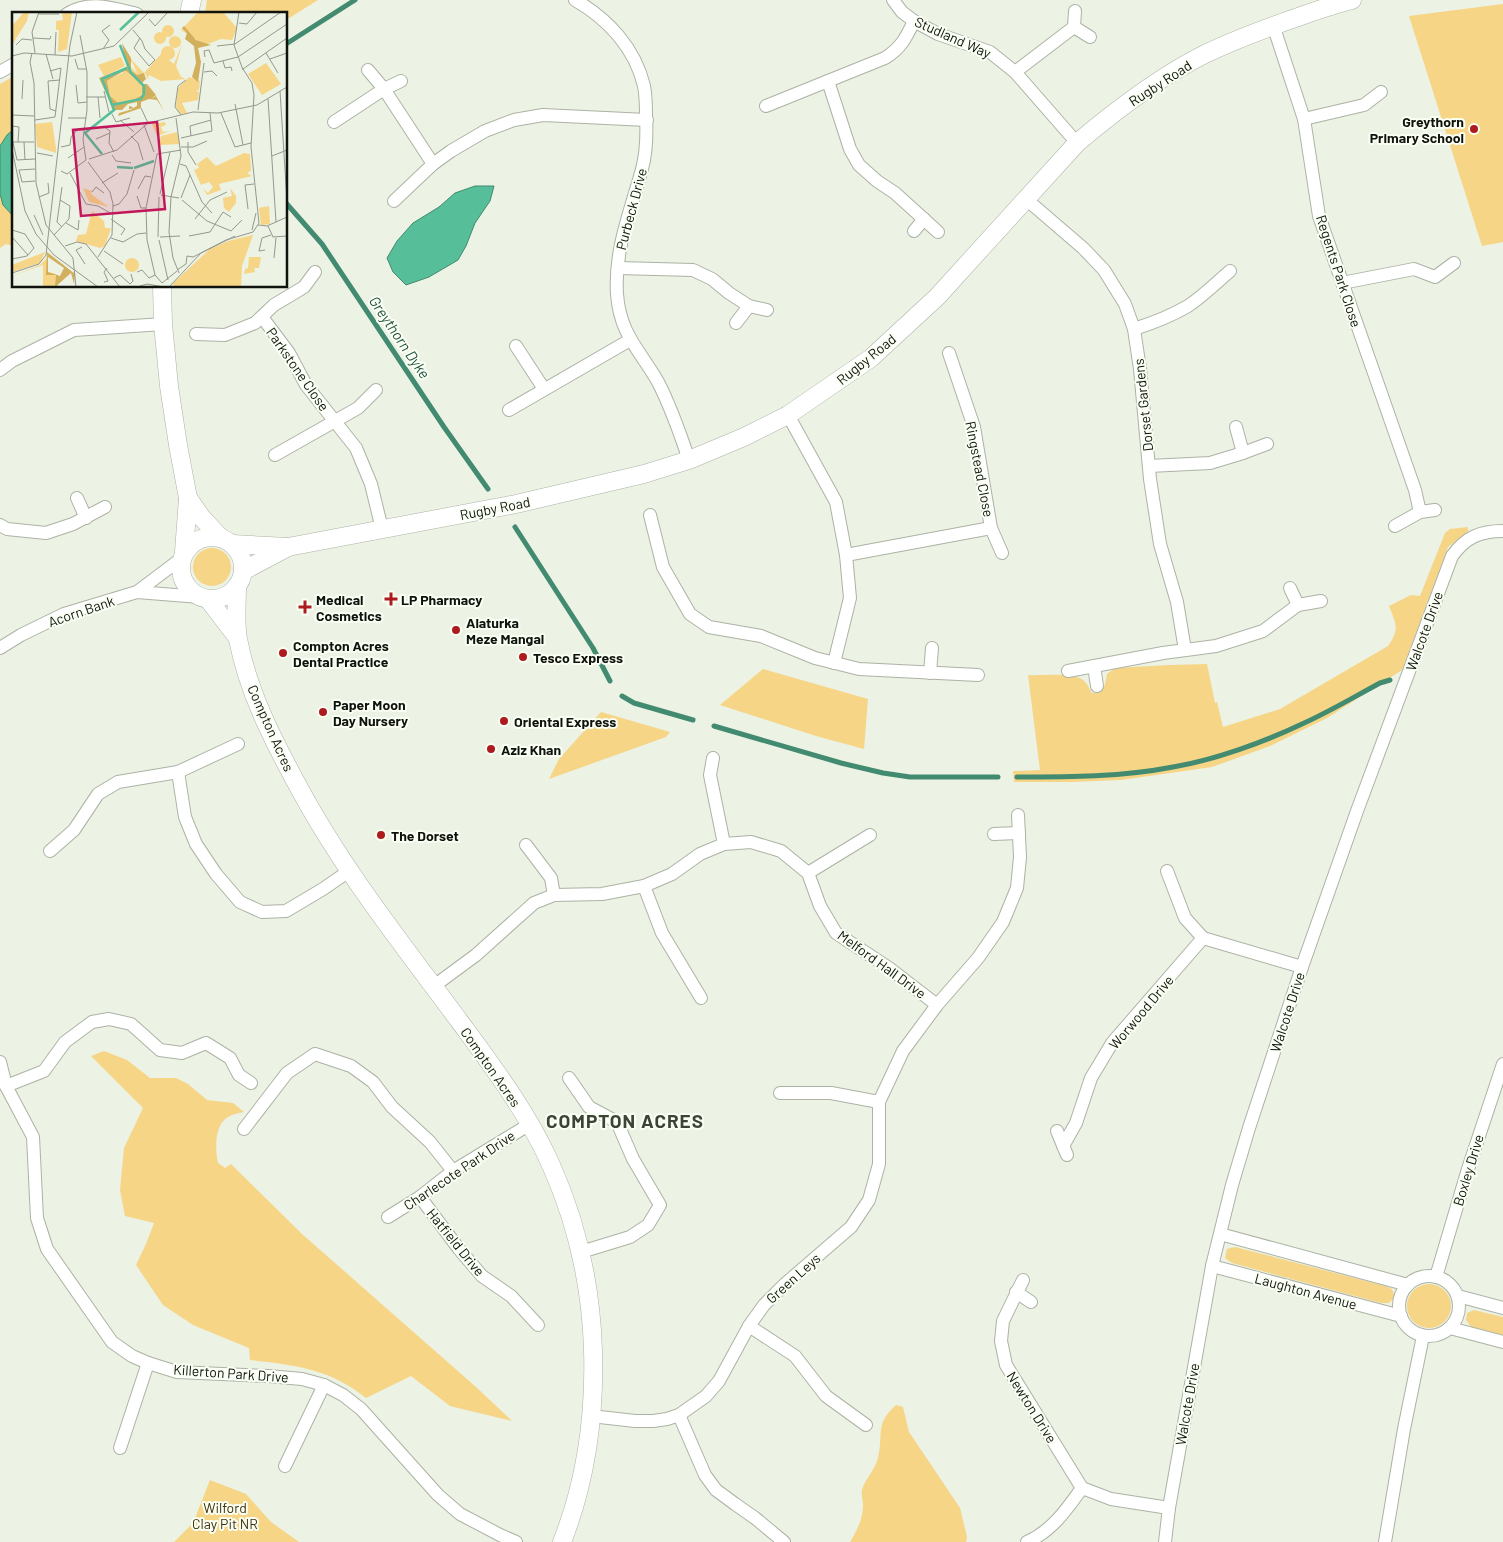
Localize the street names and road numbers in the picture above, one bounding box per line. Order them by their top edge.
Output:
street label: Studland Way [912,13,994,62]
street label: Rugby Road [1125,56,1195,110]
street label: Purbeck Drive [612,166,650,252]
street label: Regents Park Close [1313,213,1365,329]
street label: Parkstone Close [263,324,333,414]
street label: Rugby Road [833,330,899,388]
street label: Dorset Gardens [1130,357,1156,452]
street label: Ringstead Close [962,420,998,518]
street label: Rugby Road [458,493,532,523]
street label: Walcote Drive [1402,589,1446,673]
street label: Acorn Bank [46,592,116,630]
street label: Compton Acres [244,682,298,774]
street label: Melford Hall Drive [835,926,929,1002]
street label: Walcote Drive [1266,970,1308,1054]
street label: Worwood Drive [1105,971,1177,1053]
street label: Compton Acres [457,1024,525,1110]
street label: Charlecote Park Drive [400,1126,518,1214]
street label: Boxley Drive [1449,1132,1487,1208]
street label: Hatfield Drive [424,1205,488,1279]
street label: Green Leys [762,1249,824,1307]
street label: Laughton Avenue [1253,1269,1359,1313]
street label: Killerton Park Drive [173,1360,289,1386]
street label: Walcote Drive [1171,1362,1203,1446]
street label: Newton Drive [1003,1368,1061,1446]

